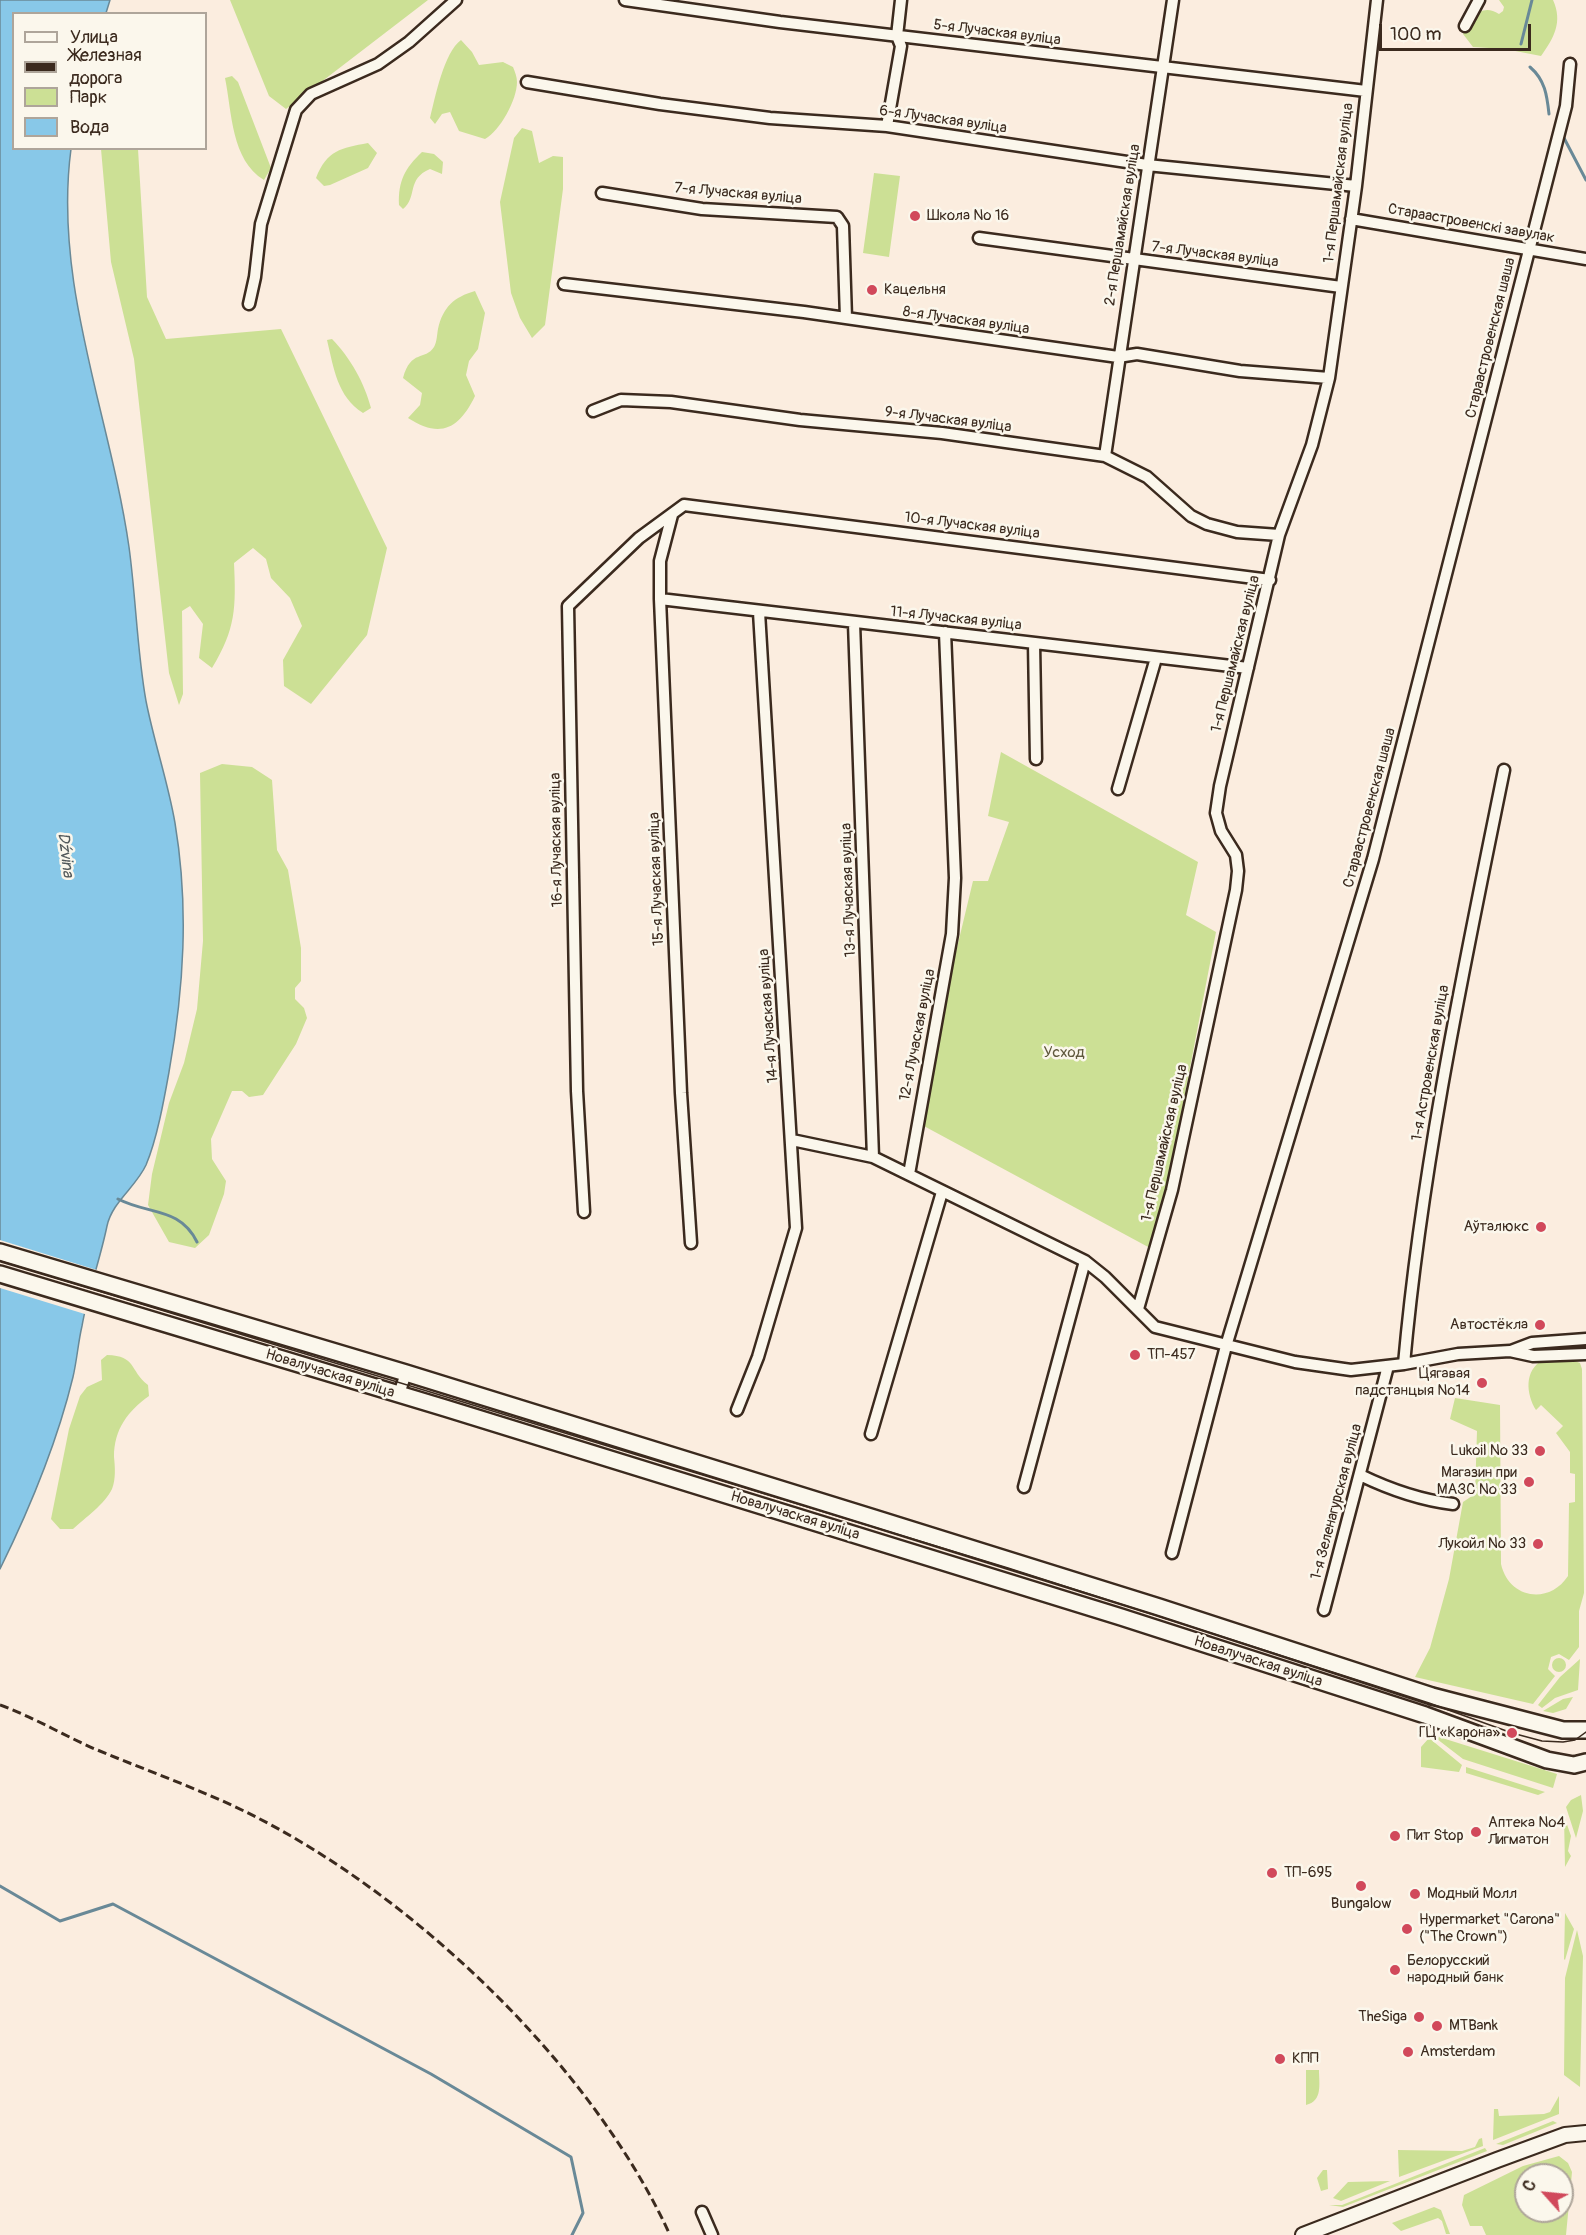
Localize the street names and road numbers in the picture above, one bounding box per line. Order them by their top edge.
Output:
street label: 5-я Лучаская вуліца [932,16,1062,50]
street label: 6-я Лучаская вуліца [878,102,1008,138]
street label: 1-я Першамайская вуліца [1320,102,1358,264]
street label: 2-я Першамайская вуліца [1101,143,1145,307]
street label: 7-я Лучаская вуліца [673,179,803,209]
street label: Стараастровенскі завулак [1386,200,1556,248]
street label: 7-я Лучаская вуліца [1150,238,1280,272]
street label: Стараастровенская шаша [1462,256,1520,420]
street label: 8-я Лучаская вуліца [902,303,1030,339]
street label: 9-я Лучаская вуліца [884,403,1012,437]
street label: 10-я Лучаская вуліца [903,509,1041,543]
street label: 1-я Першамайская вуліца [1208,574,1264,734]
street label: 11-я Лучаская вуліца [890,603,1022,635]
street label: Стараастровенская шаша [1340,726,1400,890]
street label: 16-я Лучаская вуліца [547,773,567,907]
street label: 15-я Лучаская вуліца [646,812,668,946]
street label: 13-я Лучаская вуліца [838,823,860,957]
street label: 14-я Лучаская вуліца [755,948,783,1084]
street label: 12-я Лучаская вуліца [896,967,940,1103]
street label: 1-я Астровенская вуліца [1408,984,1454,1142]
street label: 1-я Першамайская вуліца [1138,1063,1192,1223]
street label: Новалучаская вуліца [263,1346,397,1402]
street label: 1-я Зеленагурская вуліца [1308,1422,1366,1582]
street label: Новалучаская вуліца [728,1488,862,1544]
street label: Новалучаская вуліца [1191,1633,1325,1691]

